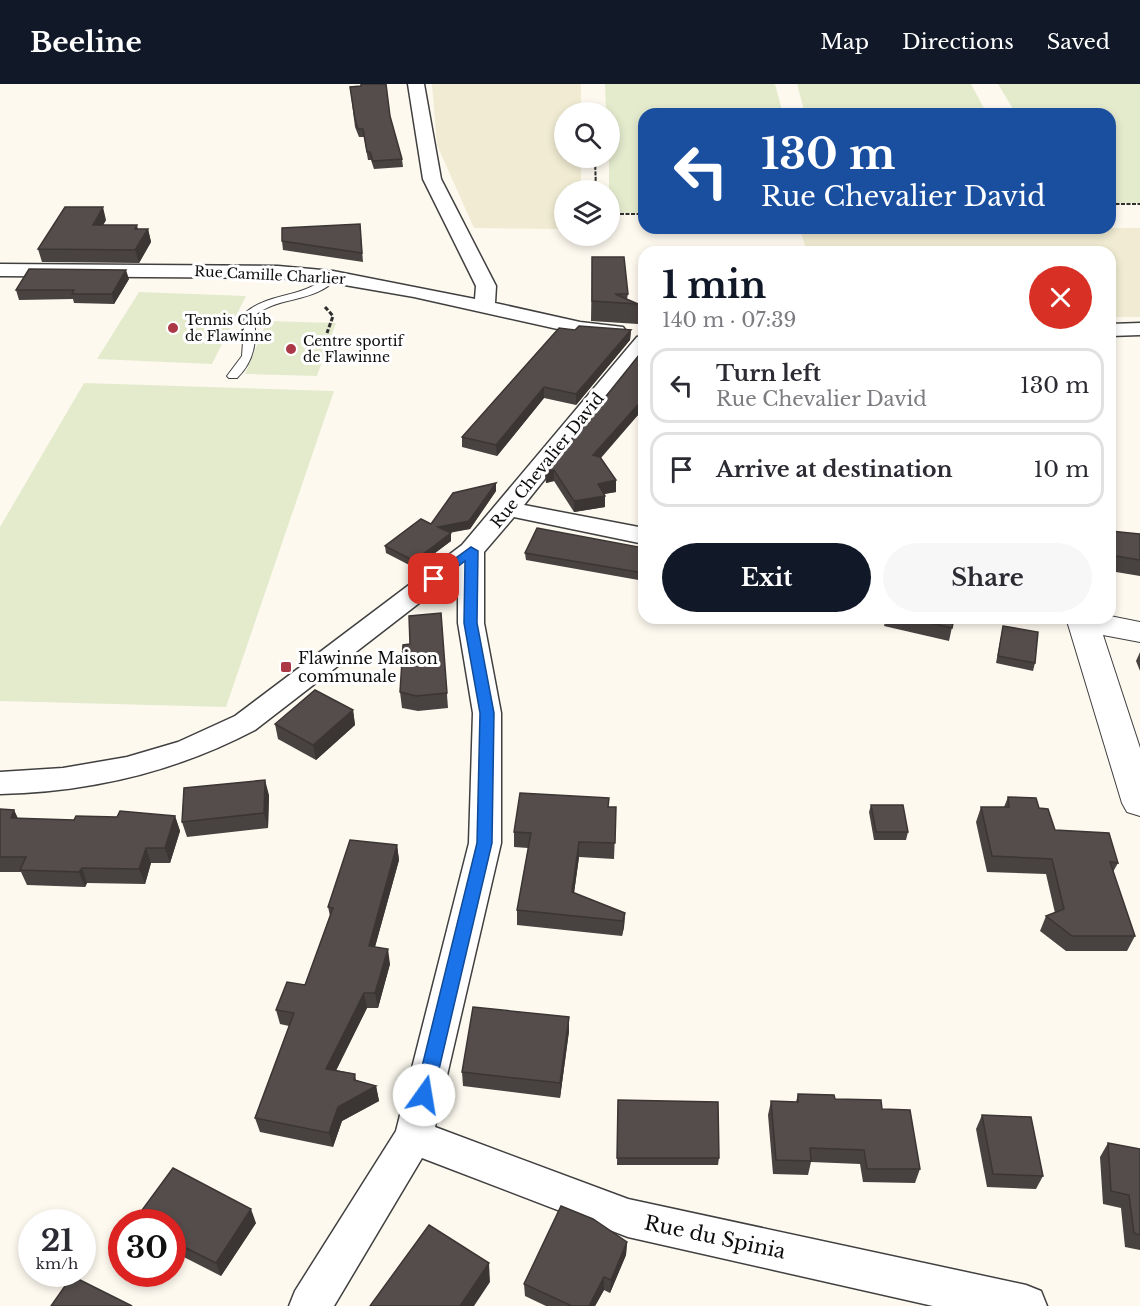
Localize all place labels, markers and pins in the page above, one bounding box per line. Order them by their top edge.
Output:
place label: Tennis Club de Flawinne [185,311,272,345]
marker: Tennis Club de Flawinne [166,321,180,335]
place label: Centre sportif de Flawinne [303,332,406,366]
marker: Centre sportif de Flawinne [284,342,298,356]
pin [408,553,459,604]
place label: Flawinne Maison communale [298,648,438,686]
marker: Flawinne Maison communale [279,660,293,674]

